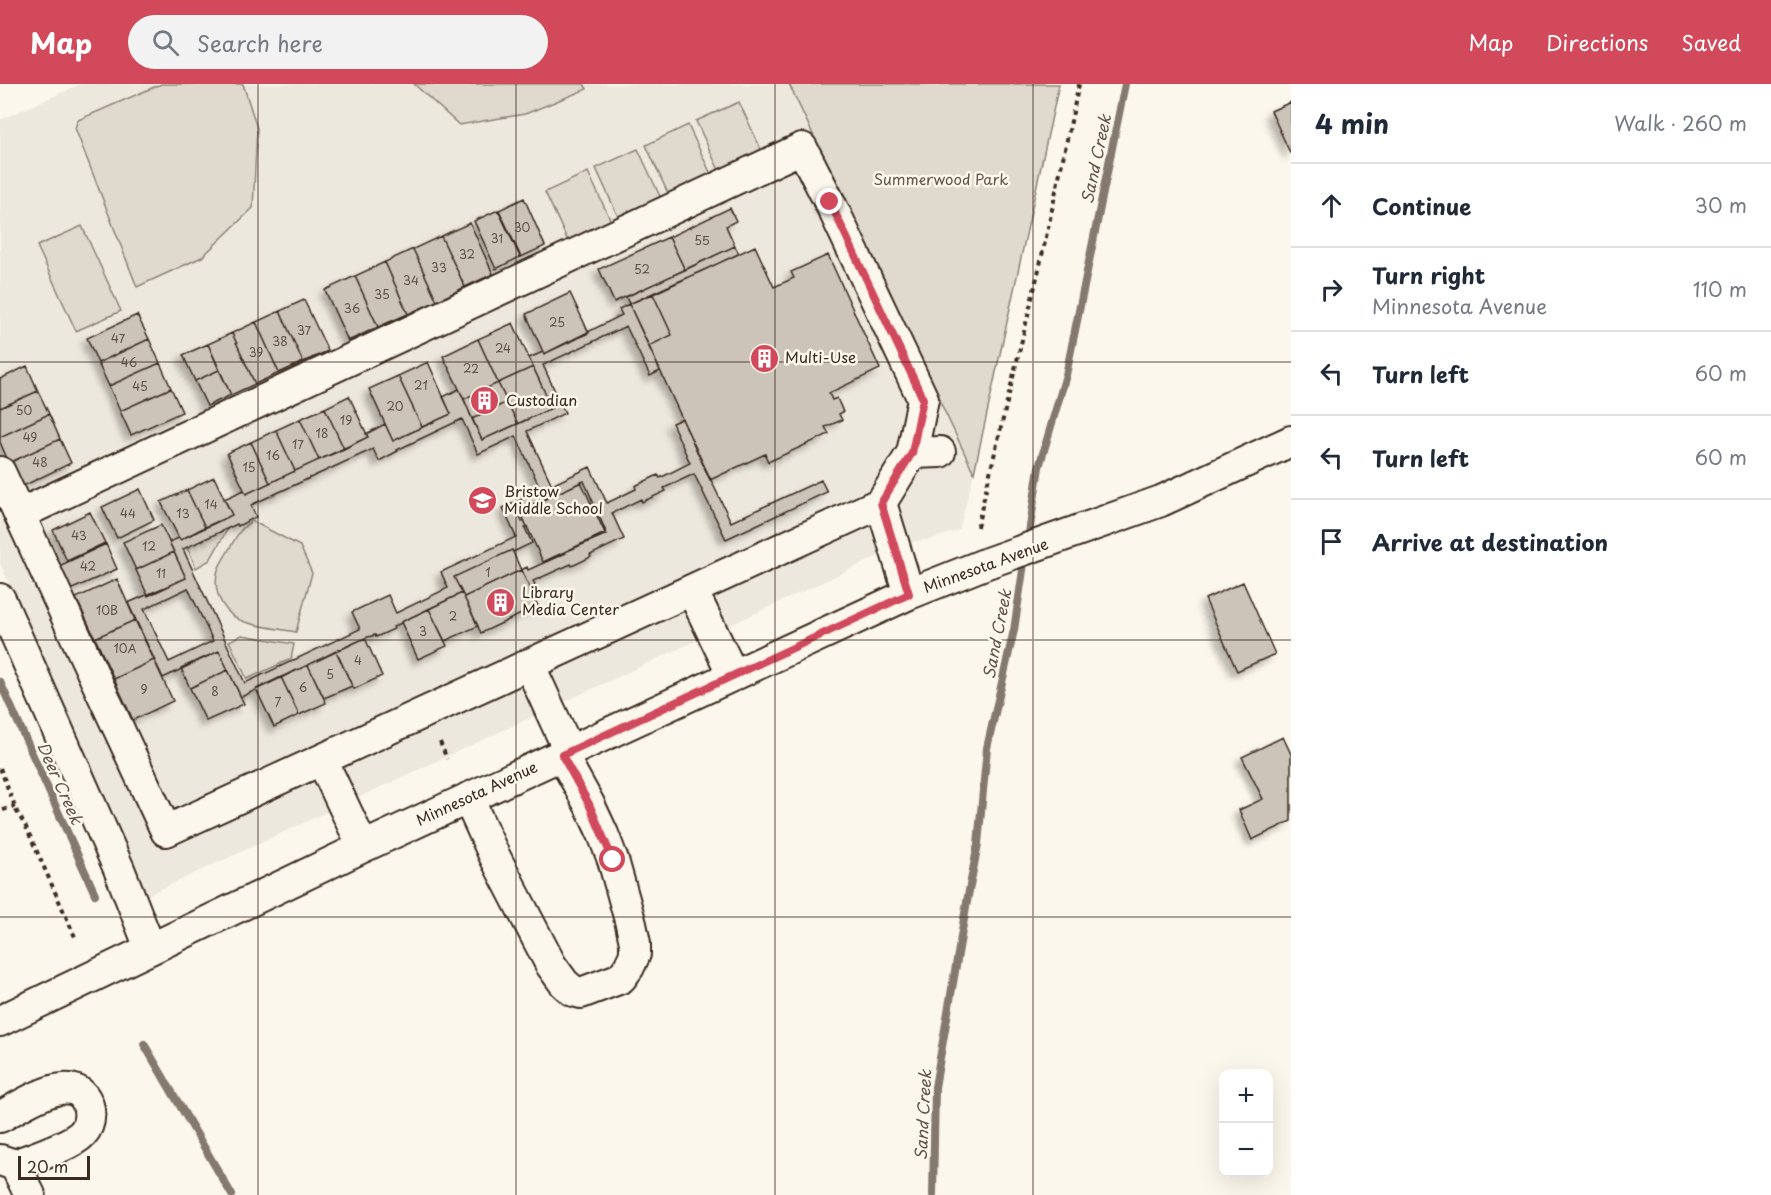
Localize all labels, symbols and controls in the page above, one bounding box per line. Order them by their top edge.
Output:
search box [128,15,548,69]
text: Map [30,21,92,64]
icon: search [149,26,182,59]
text: Search here [197,26,323,59]
text: Map [1468,26,1513,58]
text: Directions [1546,26,1648,58]
text: Saved [1681,26,1741,58]
text: 4 min [1315,104,1389,143]
text: Walk · 260 m [1614,108,1747,138]
water label: Sand Creek [1074,111,1116,206]
park label: Summerwood Park [874,167,1008,190]
route end [816,188,842,214]
icon: ahead [1315,189,1348,222]
text: Continue [1372,189,1471,222]
text: 30 m [1694,190,1747,220]
house number: 30 [514,218,531,236]
house number: 31 [491,229,503,247]
house number: 55 [694,231,710,249]
house number: 32 [459,245,475,263]
house number: 33 [431,258,447,276]
text: Turn right [1372,258,1485,291]
house number: 52 [634,260,650,278]
house number: 34 [403,271,419,289]
icon: right [1315,273,1348,306]
text: 110 m [1693,274,1747,304]
house number: 35 [374,285,390,303]
text: Minnesota Avenue [1372,291,1547,321]
house number: 36 [344,299,360,317]
house number: 25 [549,313,565,331]
house number: 37 [297,321,312,339]
house number: 47 [111,329,126,347]
house number: 38 [272,332,288,350]
house number: 24 [495,339,511,357]
building icon: Multi-Use [748,342,780,374]
house number: 39 [249,343,263,361]
place label: Multi-Use [785,345,856,368]
house number: 46 [121,353,137,371]
icon: left [1315,357,1348,390]
text: Turn left [1372,357,1469,390]
text: 60 m [1695,358,1747,388]
house number: 22 [463,359,479,377]
house number: 21 [414,376,428,394]
house number: 45 [132,377,148,395]
building icon: Custodian [469,385,501,417]
place label: Custodian [506,388,577,411]
house number: 20 [386,397,404,415]
house number: 50 [16,401,32,419]
house number: 19 [340,411,352,429]
house number: 18 [316,424,328,442]
house number: 49 [23,428,37,446]
house number: 17 [292,435,304,453]
icon: left [1315,441,1348,474]
text: Turn left [1372,441,1469,474]
text: 60 m [1695,442,1747,472]
house number: 16 [266,446,280,464]
house number: 48 [32,453,48,471]
house number: 15 [242,458,256,476]
place label: Bristow Middle School [504,479,603,519]
school or university icon: Bristow Middle School [467,485,499,517]
house number: 14 [204,495,218,513]
house number: 44 [120,504,136,522]
house number: 13 [176,504,190,522]
icon: arrive [1315,525,1348,558]
text: Arrive at destination [1372,525,1608,558]
house number: 43 [71,526,87,544]
street label: Minnesota Avenue [920,531,1051,598]
house number: 12 [142,537,156,555]
house number: 42 [80,557,96,575]
house number: 1 [485,563,491,581]
house number: 11 [156,564,166,582]
place label: Library Media Center [522,580,619,620]
building icon: Library Media Center [485,586,517,618]
water label: Sand Creek [976,586,1017,681]
house number: 10B [96,601,118,619]
house number: 2 [449,607,457,625]
house number: 3 [419,622,427,640]
house number: 10A [113,639,137,657]
house number: 4 [354,651,362,669]
house number: 5 [326,665,334,683]
house number: 6 [299,678,307,696]
house number: 9 [140,680,148,698]
house number: 8 [211,682,219,700]
house number: 7 [275,693,282,711]
water label: Deer Creek [32,738,90,829]
street label: Minnesota Avenue [412,754,541,831]
route start [599,846,625,872]
water label: Sand Creek [908,1068,936,1161]
map controls [1219,1069,1273,1177]
button: + [1219,1069,1273,1123]
button: − [1219,1123,1273,1177]
scale bar [18,1153,90,1180]
text: 20 m [27,1154,68,1178]

